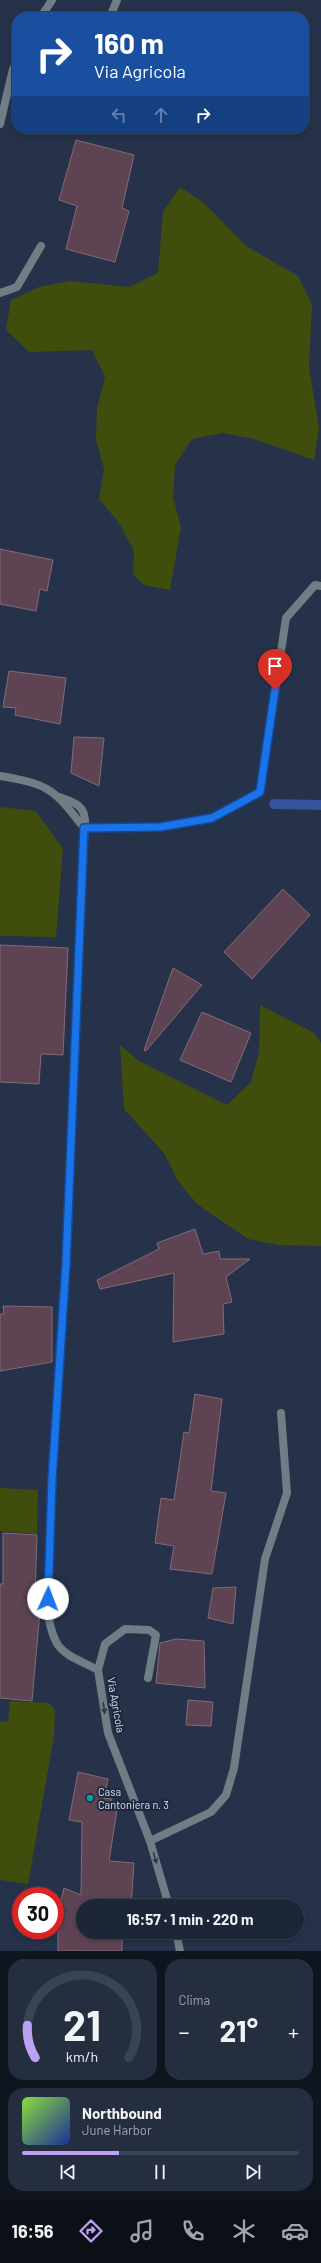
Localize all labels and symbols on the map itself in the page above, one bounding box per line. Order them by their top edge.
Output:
pin [258,649,292,690]
position arrow [27,1578,69,1620]
street label: Via Agricola [105,1676,128,1734]
one-way arrow [101,1702,107,1715]
place label: Casa Cantoniera n. 3 [98,1785,169,1811]
marker: Casa Cantoniera n. 3 [85,1793,95,1803]
one-way arrow [152,1852,158,1864]
speed limit sign: 30 [12,1887,64,1939]

